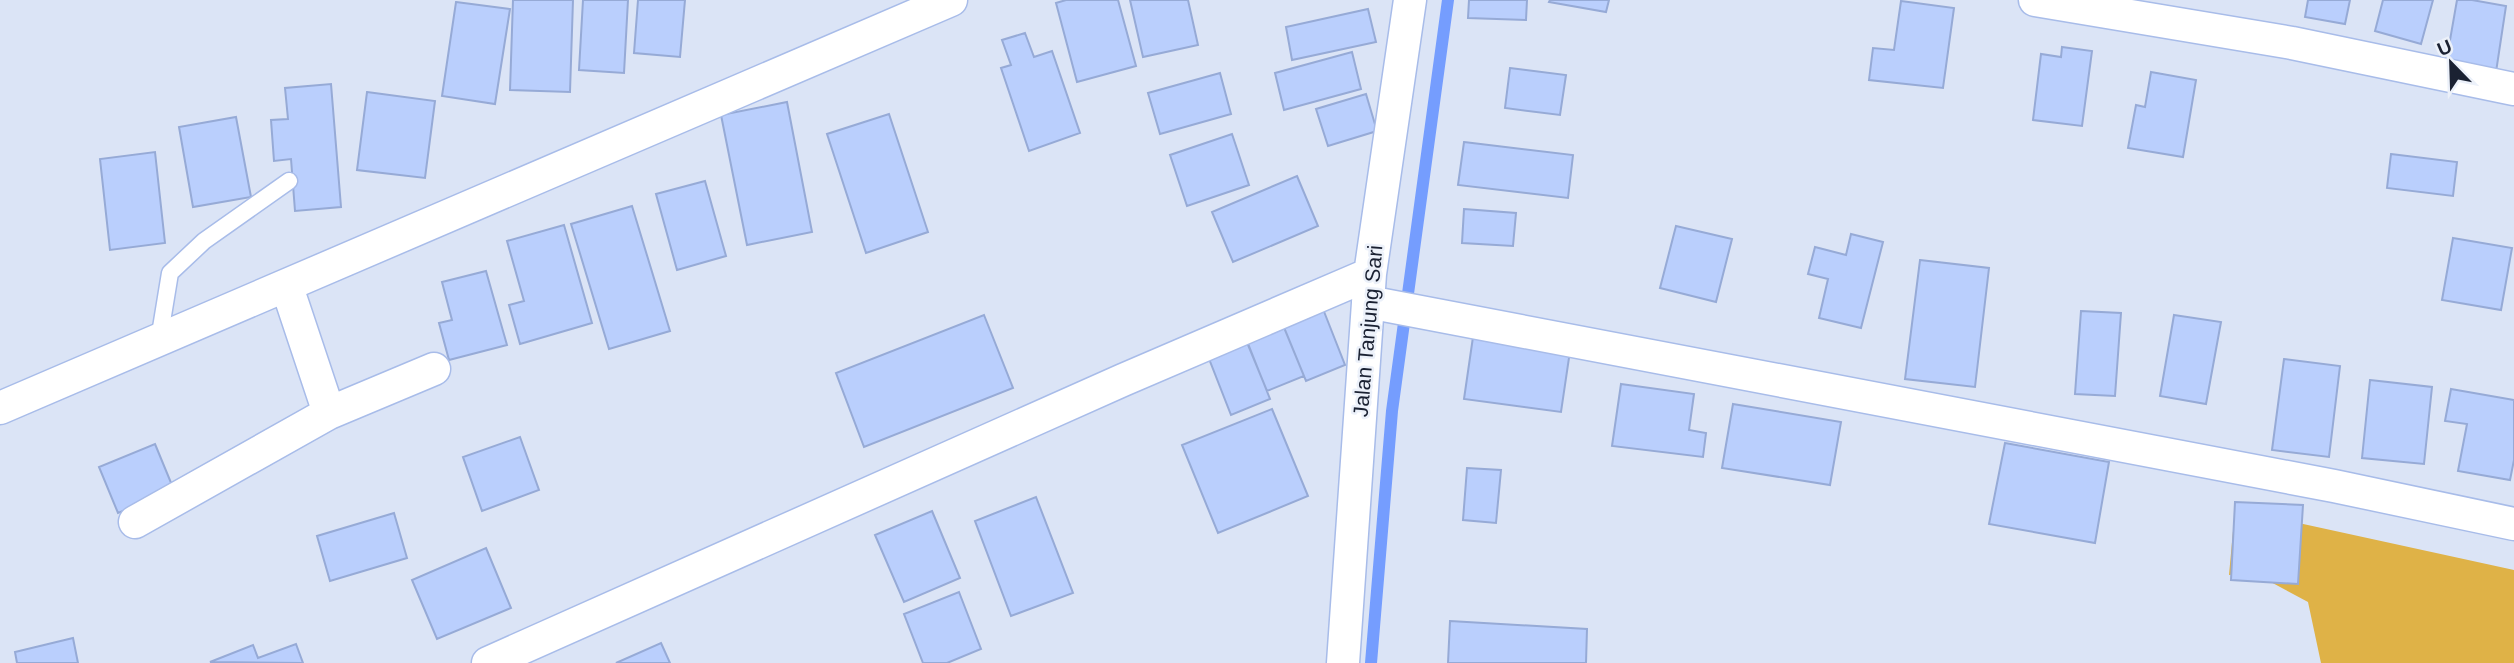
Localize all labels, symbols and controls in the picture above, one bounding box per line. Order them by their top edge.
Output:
north arrow [2416,28,2486,98]
text: U [2434,35,2455,60]
street label: Jalan Tanjung Sari [1349,244,1386,418]

